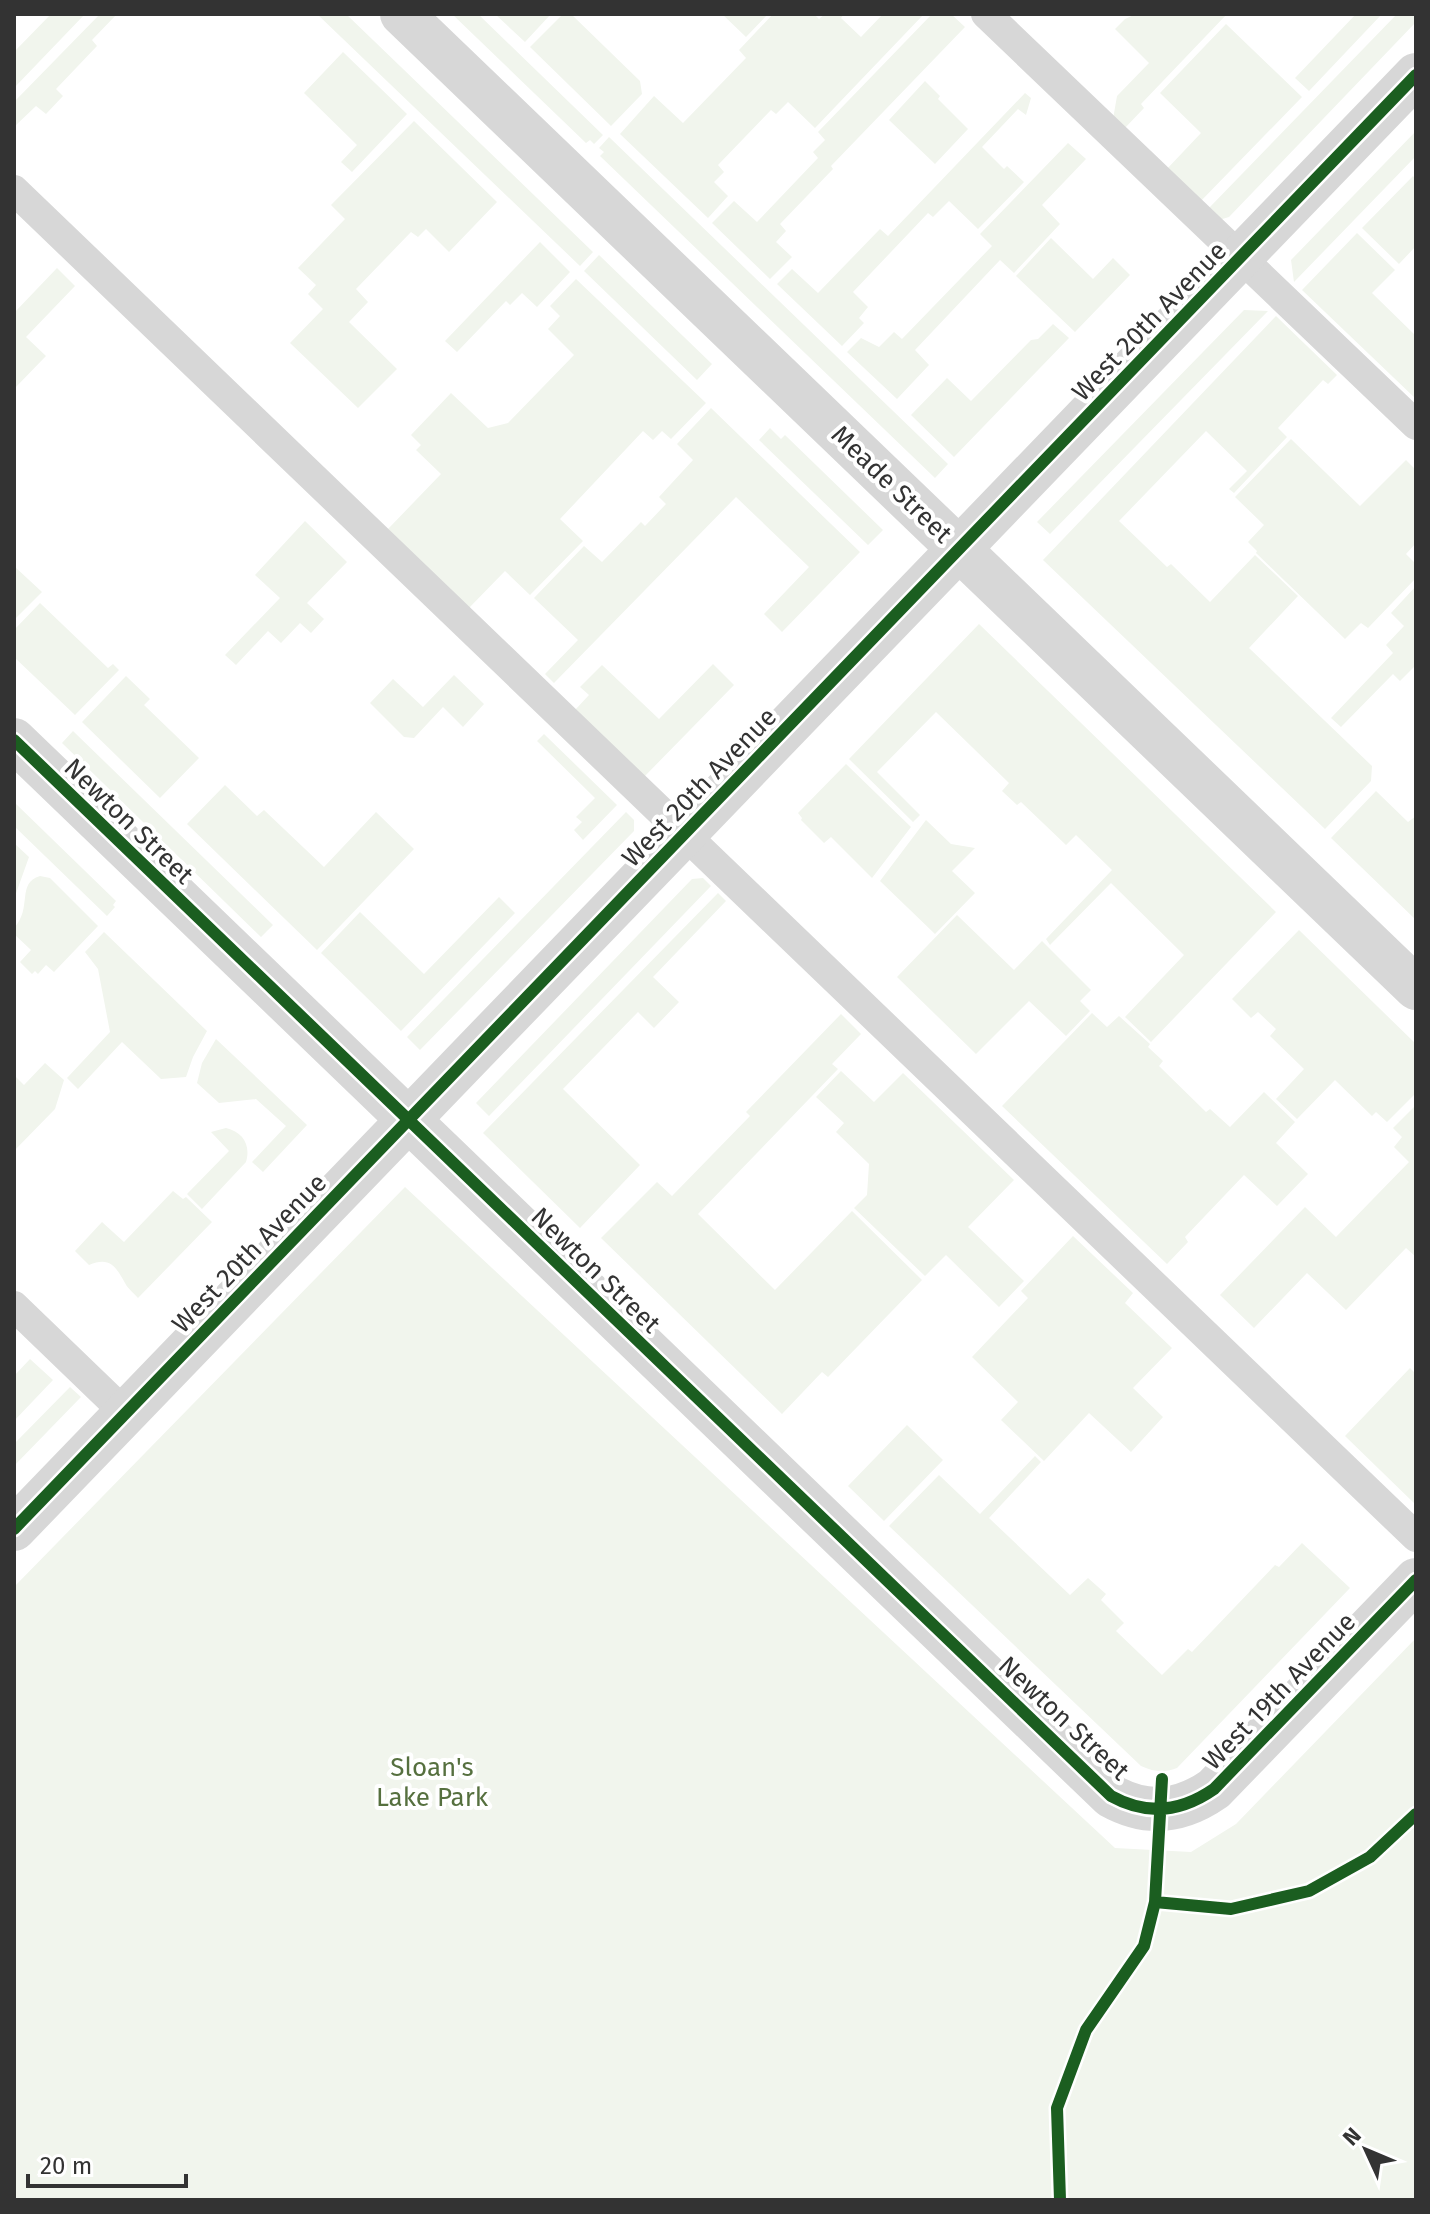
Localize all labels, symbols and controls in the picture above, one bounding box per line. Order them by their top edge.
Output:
street label: West 20th Avenue [1066,235,1233,407]
street label: Meade Street [825,419,959,550]
street label: West 20th Avenue [616,701,783,873]
street label: Newton Street [58,752,200,891]
street label: West 20th Avenue [166,1167,333,1339]
street label: Newton Street [525,1201,667,1340]
street label: West 19th Avenue [1196,1606,1362,1776]
street label: Newton Street [992,1650,1136,1787]
park label: Sloan's Lake Park [376,1752,489,1813]
north arrow [1326,2110,1406,2190]
text: N [1337,2122,1367,2151]
scale bar [28,2138,186,2188]
text: 20 m [40,2152,92,2180]

